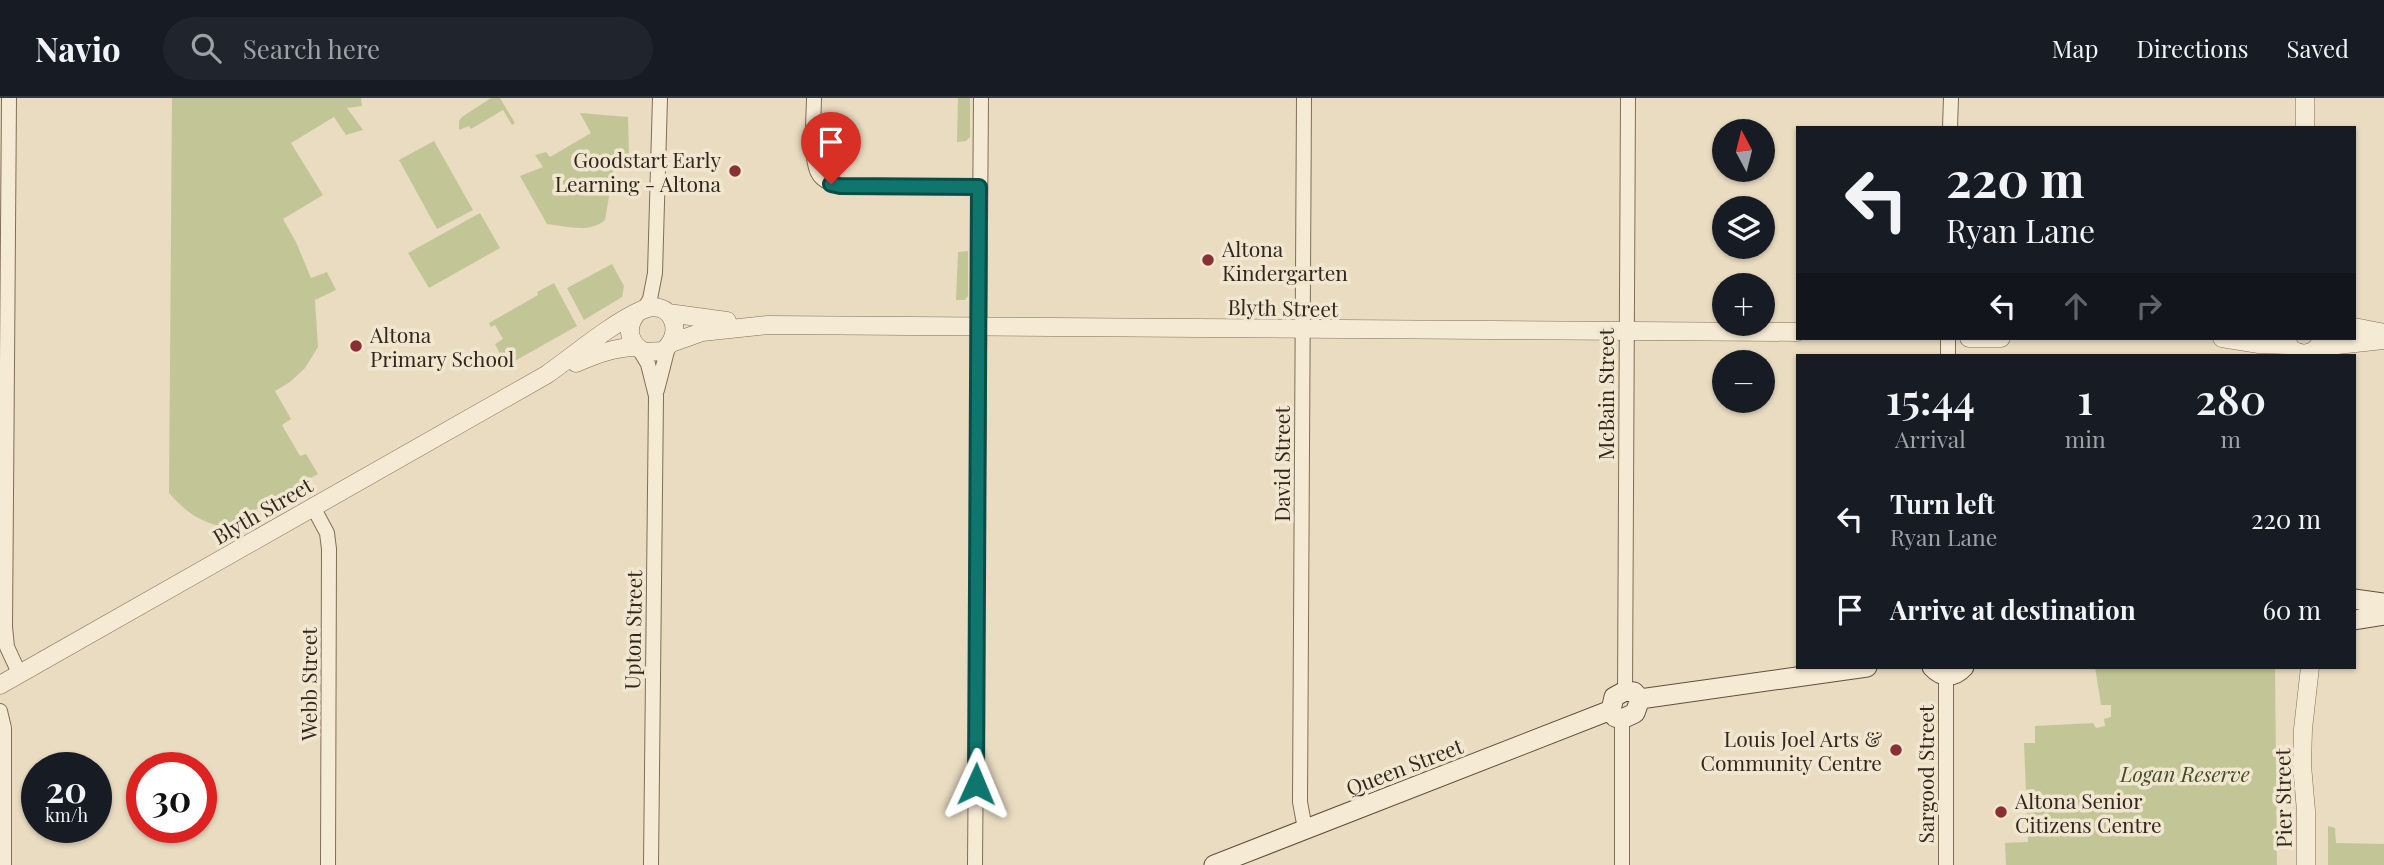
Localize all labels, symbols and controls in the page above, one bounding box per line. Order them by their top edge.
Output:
search box [163,17,653,80]
text: Navio [35,26,121,70]
icon: search [187,29,225,67]
text: Search here [243,31,380,66]
text: Map [2052,32,2098,64]
text: Directions [2136,32,2249,64]
text: Saved [2287,32,2349,64]
pin [801,112,861,184]
north arrow [1712,119,1774,182]
map controls [1712,119,1775,413]
icon: arrive [812,123,850,161]
place label: Goodstart Early Learning - Altona [555,145,722,197]
text: 220 m [1946,145,2085,210]
icon: left [1831,154,1922,245]
marker: Goodstart Early Learning - Altona [727,163,743,179]
button: layers [1712,196,1775,259]
text: Ryan Lane [1946,208,2095,251]
place label: Altona Kindergarten [1221,234,1348,286]
marker: Altona Kindergarten [1200,252,1216,268]
button: + [1712,273,1775,336]
icon: left [1984,287,2022,325]
icon: ahead [2057,287,2095,325]
icon: right [2130,287,2168,325]
street label: Blyth Street [1227,292,1339,322]
place label: Altona Primary School [369,320,514,372]
street label: McBain Street [1591,327,1619,460]
marker: Altona Primary School [348,338,364,354]
button: − [1712,350,1775,413]
text: 15:44 [1886,370,1975,426]
text: 1 [2077,370,2093,426]
text: 280 [2195,370,2266,426]
street label: David Street [1267,406,1295,522]
text: Arrival [1895,423,1966,454]
text: min [2065,423,2106,454]
text: m [2221,423,2241,454]
street label: Blyth Street [207,470,317,550]
text: Turn left [1890,486,1995,521]
icon: left [1831,500,1869,538]
text: 220 m [2251,501,2321,536]
text: Ryan Lane [1890,521,1997,552]
street label: Upton Street [617,570,647,690]
icon: arrive [1831,591,1869,629]
text: Arrive at destination [1890,592,2136,627]
text: 60 m [2262,592,2321,627]
street label: Webb Street [294,627,322,742]
street label: Sargood Street [1911,704,1939,843]
place label: Louis Joel Arts & Community Centre [1701,724,1882,776]
street label: Queen Street [1341,731,1467,801]
marker: Louis Joel Arts & Community Centre [1888,742,1904,758]
position arrow [939,747,1013,821]
street label: Pier Street [2267,747,2297,848]
speed limit sign: 30 [126,752,217,843]
park label: Logan Reserve [2119,759,2250,787]
text: 20 [46,765,87,812]
place label: Altona Senior Citizens Centre [2014,786,2162,838]
text: km/h [45,803,88,827]
marker: Altona Senior Citizens Centre [1993,804,2009,820]

